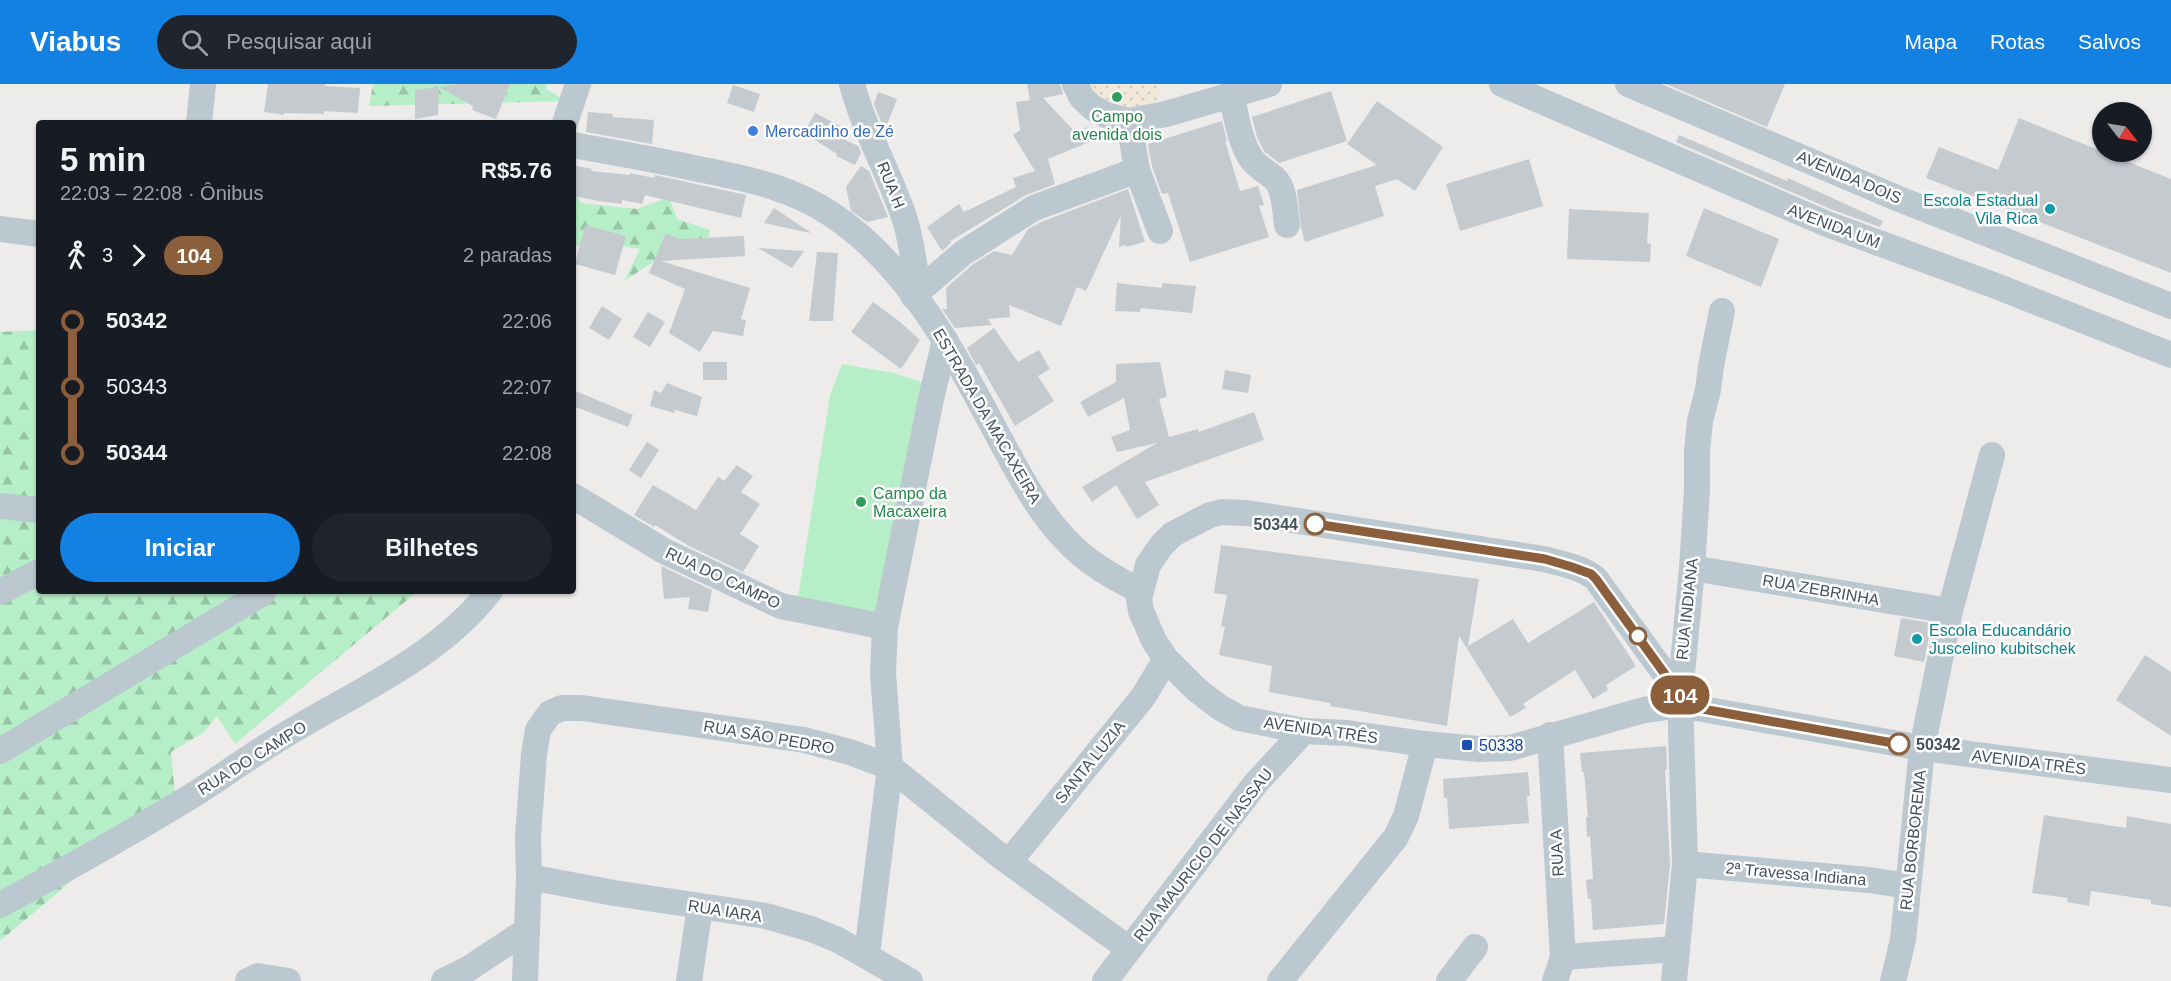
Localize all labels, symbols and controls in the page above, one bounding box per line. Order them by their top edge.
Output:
search box [157,15,577,69]
text: Viabus [30,26,121,57]
icon: search [178,26,211,59]
text: Pesquisar aqui [226,29,372,54]
text: Mapa [1905,30,1957,53]
text: Rotas [1990,30,2045,53]
text: Salvos [2078,30,2141,53]
marker: Campo avenida dois [1110,90,1124,104]
north arrow [2092,102,2152,162]
map controls [2092,102,2152,162]
place label: Campo avenida dois [1072,108,1162,143]
place label: Mercadinho de Zé [765,123,894,140]
marker: Mercadinho de Zé [746,124,760,138]
text: 5 min [60,141,146,178]
street label: AVENIDA DOIS [1794,147,1904,207]
text: R$5.76 [481,158,552,183]
street label: RUA H [874,159,908,211]
text: 22:03 – 22:08 · Ônibus [60,182,263,204]
place label: Escola Estadual Vila Rica [1923,192,2038,227]
street label: AVENIDA UM [1785,201,1883,251]
marker: Escola Estadual Vila Rica [2043,202,2057,216]
icon: walk [60,239,93,272]
icon: forward [122,239,155,272]
text: 3 [102,244,113,266]
text: 104 [176,244,211,267]
text: 2 paradas [463,244,552,266]
text: 50342 [106,308,167,333]
text: 22:06 [502,310,552,332]
street label: ESTRADA DA MACAXEIRA [930,326,1044,507]
text: 50343 [106,374,167,399]
text: 22:07 [502,376,552,398]
text: 50344 [106,440,167,465]
text: 22:08 [502,442,552,464]
place label: Campo da Macaxeira [873,485,947,520]
marker: Campo da Macaxeira [854,495,868,509]
button: Iniciar [60,513,300,582]
button: Bilhetes [312,513,552,582]
marker: 50344 [1304,513,1326,535]
place label: 50344 [1254,516,1298,533]
street label: RUA DO CAMPO [663,544,783,612]
street label: RUA INDIANA [1673,557,1701,661]
street label: RUA ZEBRINHA [1761,571,1881,609]
place label: Escola Educandário Juscelino kubitschek [1929,622,2077,657]
unlabelled marker [1629,627,1647,645]
marker: Escola Educandário Juscelino kubitschek [1910,632,1924,646]
line badge: 104 [1646,676,1714,714]
text: 104 [1662,684,1698,707]
street label: AVENIDA TRÊS [1263,713,1379,746]
street label: RUA SÃO PEDRO [702,715,836,757]
street label: SANTA LUZIA [1052,717,1129,807]
street label: RUA DO CAMPO [195,718,309,798]
marker: 50342 [1888,733,1910,755]
place label: 50342 [1916,736,1961,753]
place label: 50338 [1479,737,1524,754]
marker: 50338 [1460,738,1474,752]
street label: AVENIDA TRÊS [1971,746,2087,777]
street label: RUA MAURICIO DE NASSAU [1130,765,1276,945]
street label: RUA BORBOREMA [1897,768,1929,911]
street label: RUA A [1547,829,1567,877]
street label: 2ª Travessa Indiana [1725,859,1867,889]
street label: RUA IARA [687,897,764,925]

